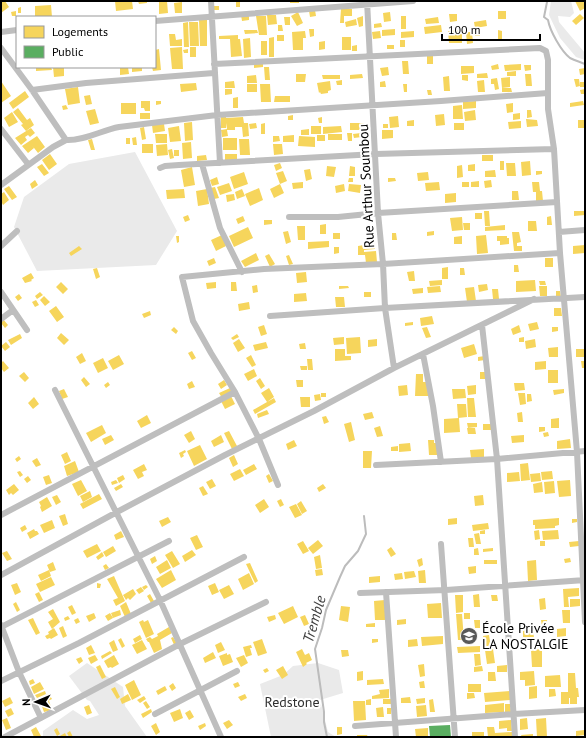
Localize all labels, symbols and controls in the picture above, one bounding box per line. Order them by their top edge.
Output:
legend [16,16,156,68]
scale bar [442,16,540,42]
text: 100 m [448,22,481,37]
text: Logements [52,24,108,39]
text: Public [52,44,84,59]
street label: Rue Arthur Soumbou [354,123,378,249]
water label: Tremble [298,593,330,645]
place label: École Privée LA NOSTALGIE [482,619,569,653]
school or university icon: École Privée LA NOSTALGIE [459,626,479,646]
north arrow [16,682,56,722]
park label: Redstone [264,693,320,711]
text: N [19,698,33,706]

